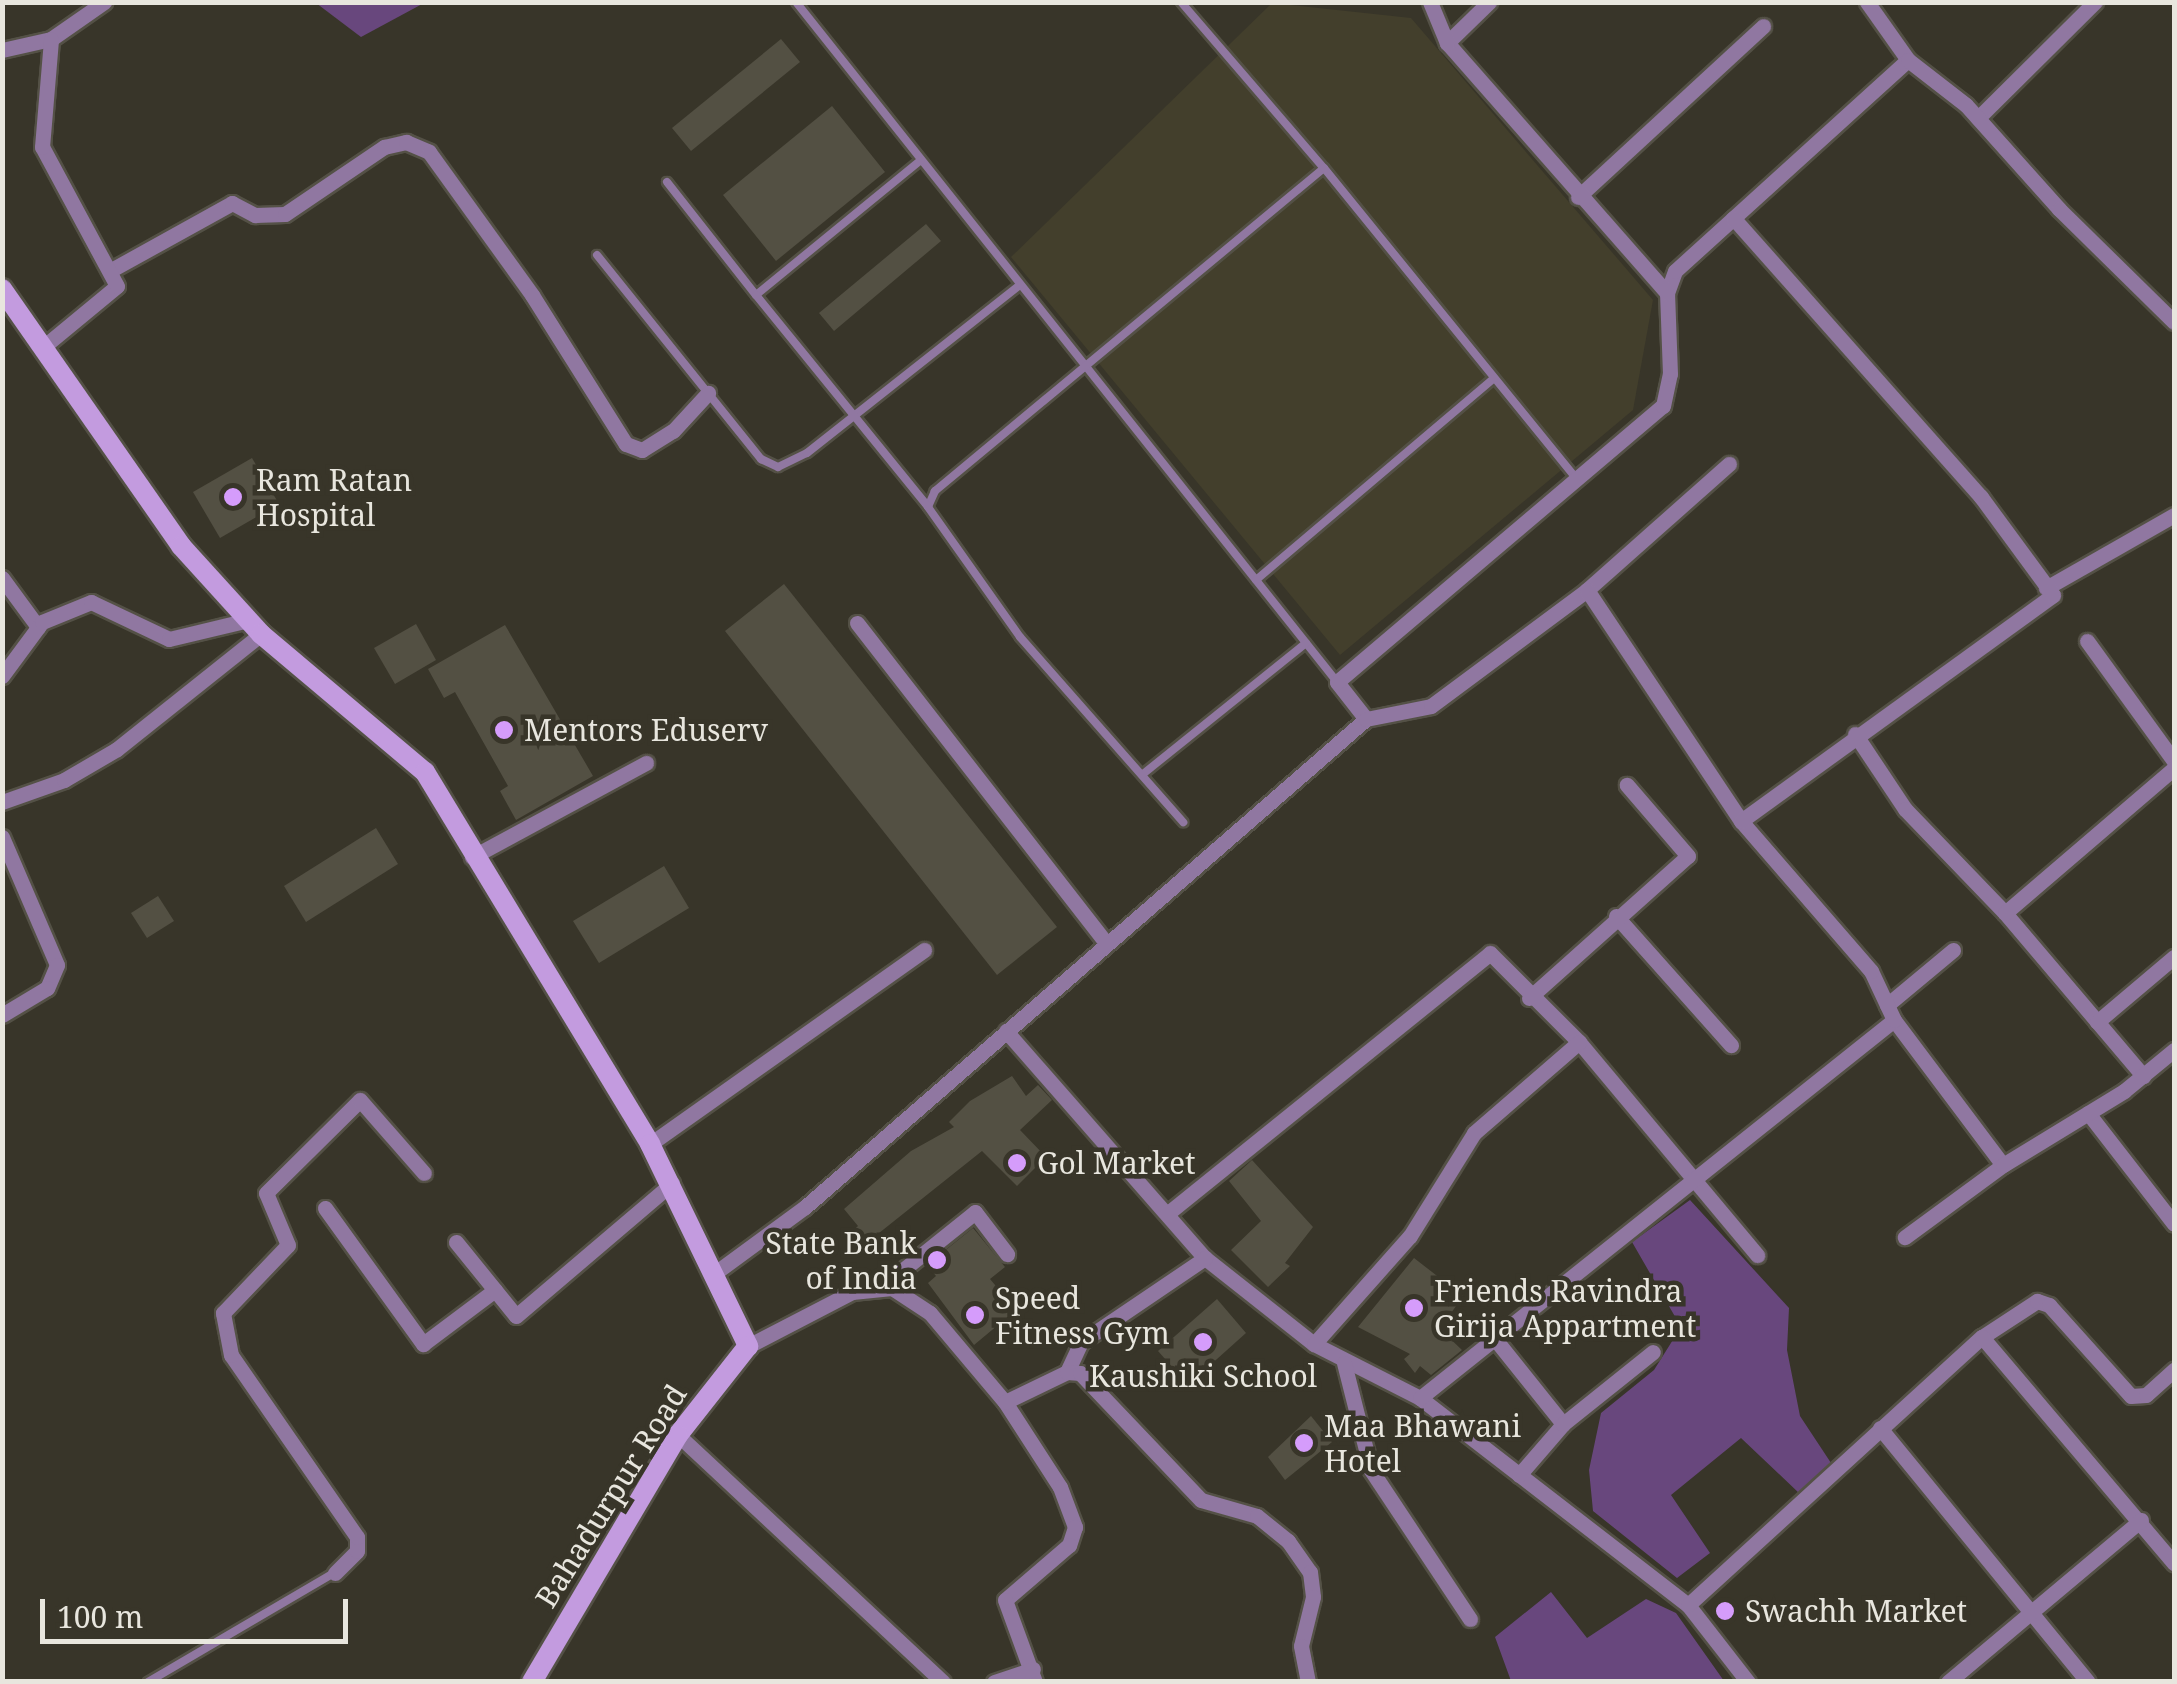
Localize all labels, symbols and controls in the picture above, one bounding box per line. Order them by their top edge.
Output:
place label: Ram Ratan Hospital [256,462,412,532]
marker: Ram Ratan Hospital [220,484,246,510]
place label: Mentors Eduserv [524,712,768,748]
marker: Mentors Eduserv [493,719,515,741]
place label: Gol Market [1037,1145,1196,1181]
marker: Gol Market [1006,1152,1028,1174]
place label: State Bank of India [765,1225,917,1296]
marker: State Bank of India [926,1249,948,1271]
place label: Friends Ravindra Girija Appartment [1434,1273,1696,1344]
place label: Speed Fitness Gym [995,1280,1170,1350]
marker: Friends Ravindra Girija Appartment [1403,1297,1425,1319]
marker: Speed Fitness Gym [964,1304,986,1326]
marker: Kaushiki School [1192,1331,1214,1353]
place label: Kaushiki School [1089,1358,1317,1394]
street label: Bahadurpur Road [528,1378,694,1614]
place label: Maa Bhawani Hotel [1324,1408,1521,1478]
marker: Maa Bhawani Hotel [1293,1432,1315,1454]
scale bar [45,1579,352,1641]
place label: Swachh Market [1745,1593,1967,1629]
text: 100 m [57,1596,143,1637]
marker: Swachh Market [1714,1600,1736,1622]

